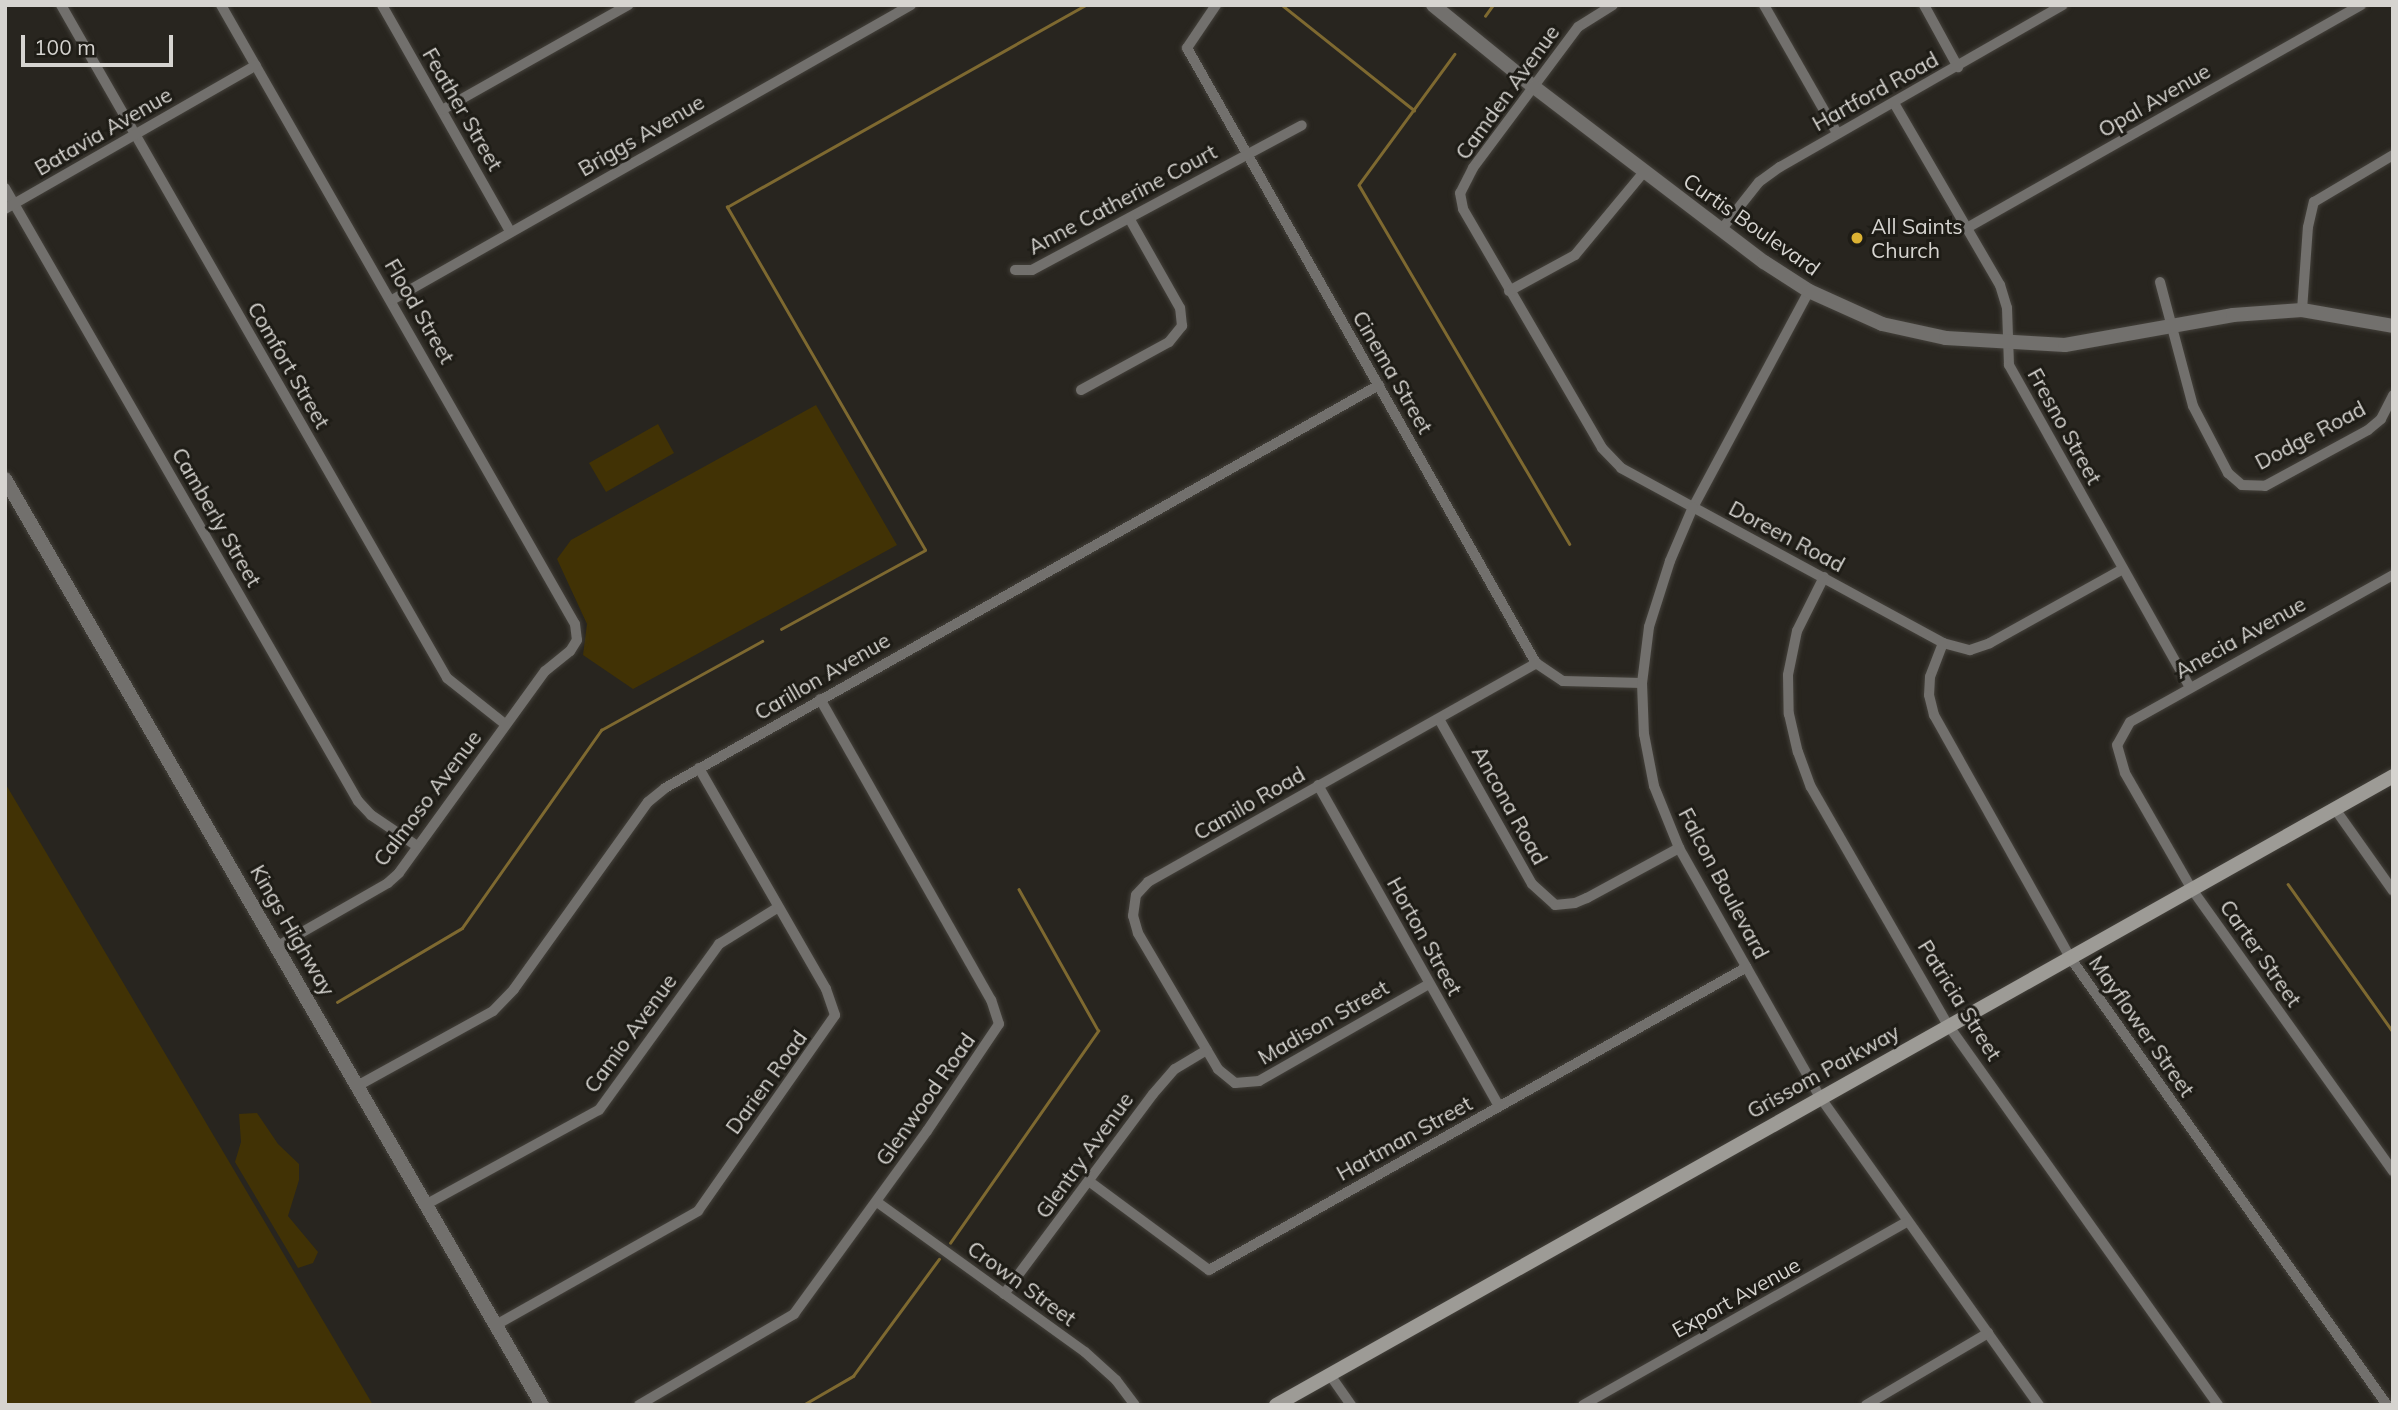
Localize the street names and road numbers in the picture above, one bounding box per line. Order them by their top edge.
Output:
street label: Camden Avenue [1450,20,1564,164]
street label: Feather Street [418,43,508,175]
street label: Hartford Road [1808,46,1942,136]
street label: Opal Avenue [2094,58,2214,142]
street label: Batavia Avenue [30,82,176,180]
street label: Briggs Avenue [574,89,708,181]
street label: Anne Catherine Court [1023,139,1221,259]
street label: Curtis Boulevard [1679,168,1825,280]
street label: Flood Street [380,254,460,368]
street label: Comfort Street [243,297,335,433]
street label: Cinema Street [1348,306,1438,438]
street label: Fresno Street [2023,364,2107,488]
street label: Dodge Road [2251,395,2369,475]
street label: Camberly Street [167,443,267,591]
street label: Doreen Road [1725,495,1849,577]
street label: Anecia Avenue [2170,591,2310,683]
street label: Carillon Avenue [750,627,894,725]
street label: Calmoso Avenue [368,725,486,871]
street label: Ancona Road [1467,741,1553,869]
street label: Camilo Road [1189,761,1309,845]
street label: Falcon Boulevard [1674,803,1774,963]
street label: Kings Highway [245,860,341,1000]
street label: Horton Street [1382,872,1468,1000]
street label: Carter Street [2215,895,2307,1011]
street label: Patricia Street [1913,935,2007,1065]
street label: Mayflower Street [2084,951,2200,1101]
street label: Camio Avenue [578,969,682,1097]
street label: Madison Street [1253,974,1393,1070]
street label: Grissom Parkway [1742,1019,1904,1123]
street label: Darien Road [720,1025,812,1139]
street label: Glenwood Road [870,1028,980,1170]
street label: Glentry Avenue [1030,1087,1138,1223]
street label: Hartman Street [1332,1090,1476,1186]
street label: Crown Street [963,1235,1081,1331]
street label: Export Avenue [1668,1251,1804,1343]

